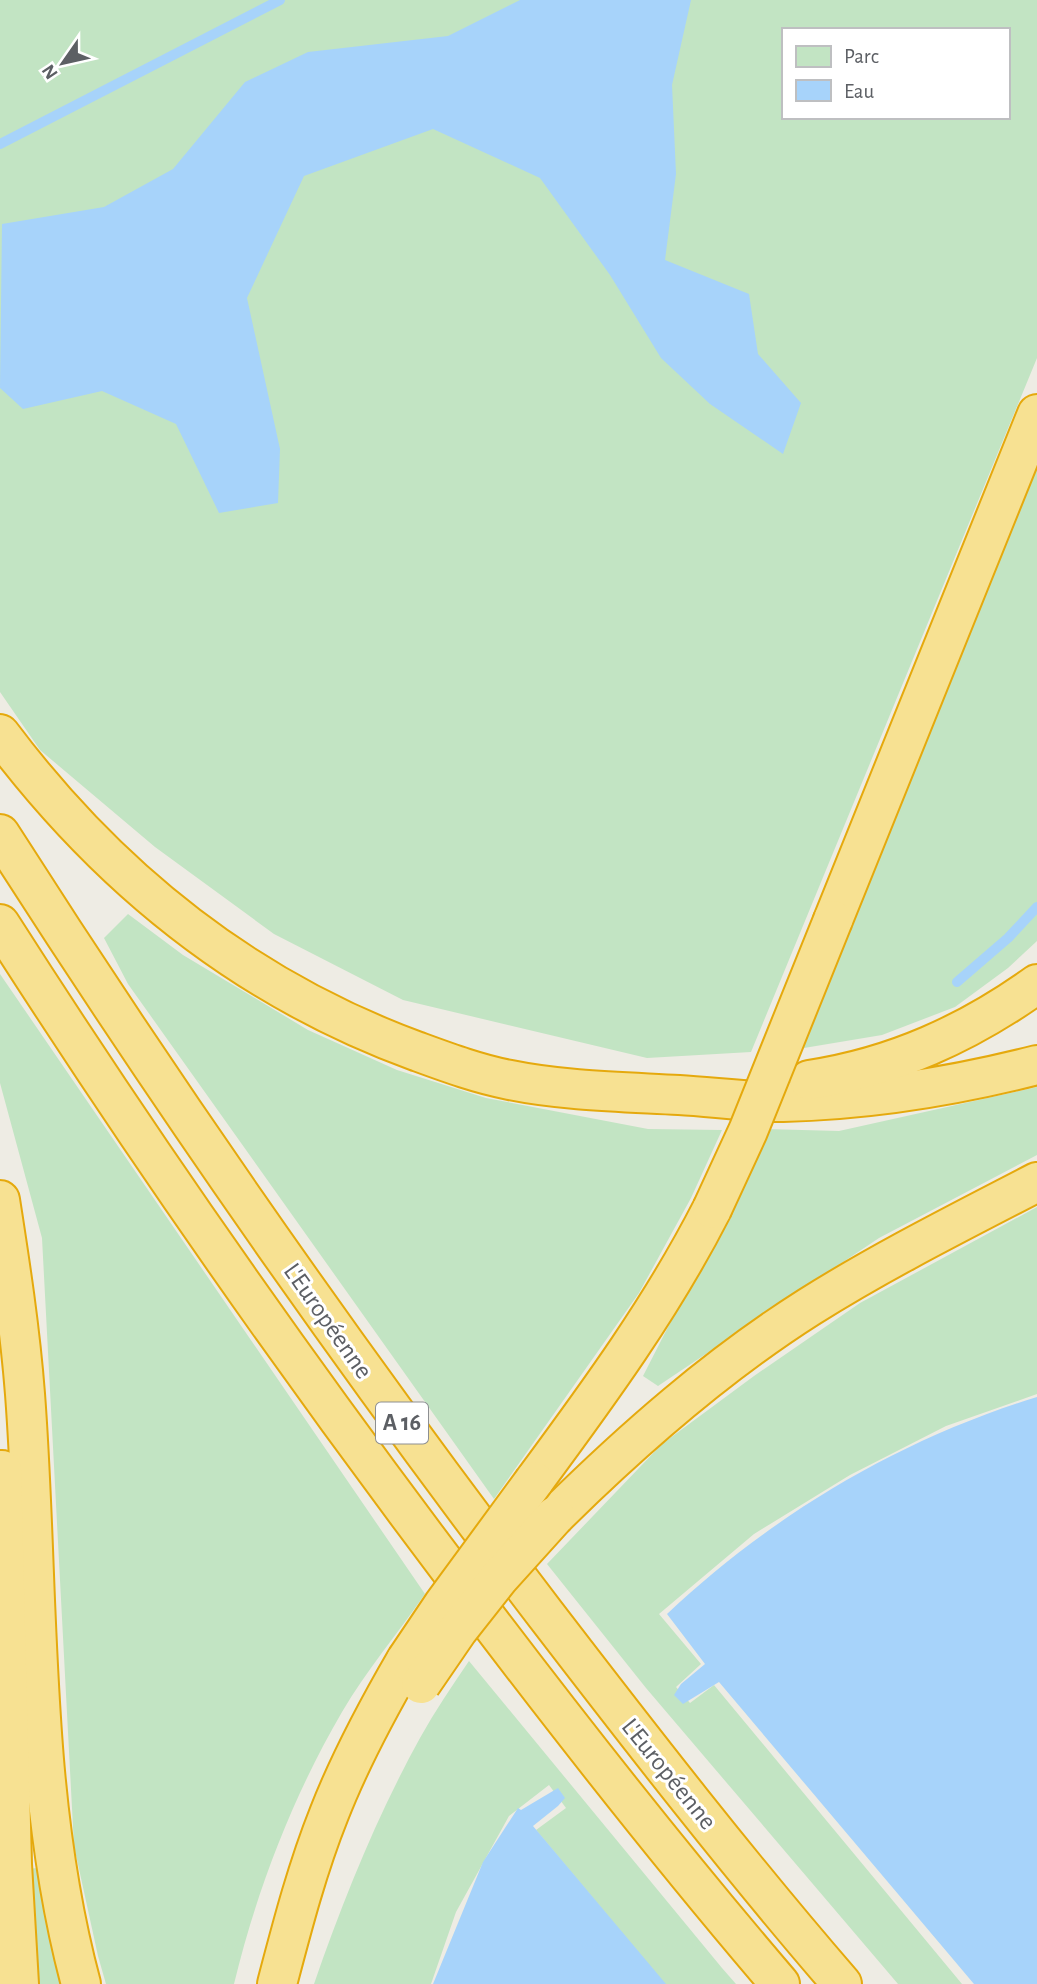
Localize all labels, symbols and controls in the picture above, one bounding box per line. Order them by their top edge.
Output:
north arrow [28,28,98,98]
legend [782,28,1009,119]
text: Parc [844,46,879,67]
text: N [39,61,62,82]
text: Eau [844,81,874,102]
street label: L'Européenne [279,1258,377,1384]
road number: A 16 [376,1402,428,1443]
street label: L'Européenne [617,1714,721,1834]

